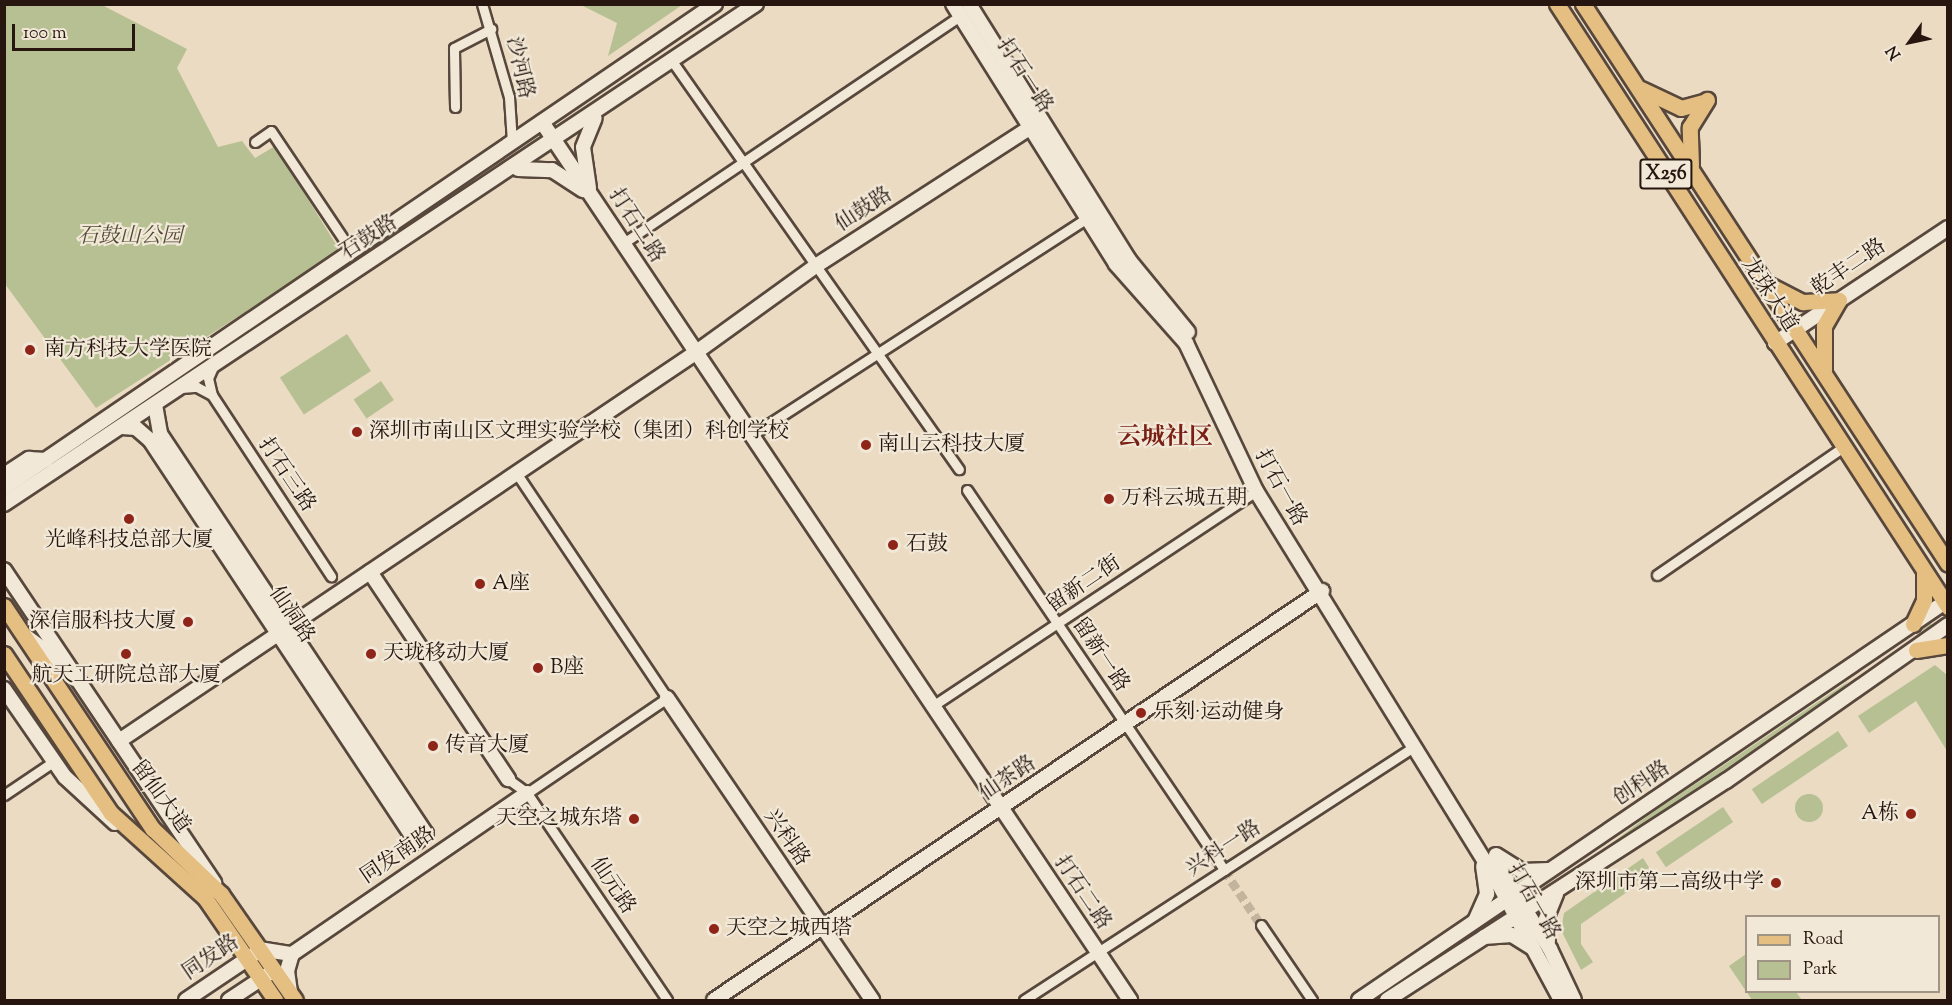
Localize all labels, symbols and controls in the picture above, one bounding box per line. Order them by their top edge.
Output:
scale bar [15,12,138,50]
north arrow [1880,12,1940,72]
text: 100 m [23,21,67,47]
street label: 沙河路 [500,34,538,102]
street label: 打石一路 [991,34,1057,118]
text: N [1881,40,1908,64]
road number: X256 [1639,157,1693,191]
street label: 仙鼓路 [831,182,897,238]
street label: 打石二路 [603,184,669,268]
street label: 石鼓路 [336,210,402,266]
park label: 石鼓山公园 [78,224,182,250]
street label: 乾丰二路 [1807,234,1891,302]
street label: 龙珠大道 [1736,253,1802,337]
place label: 南方科技大学医院 [44,337,212,363]
marker: 南方科技大学医院 [21,341,39,359]
place label: 深圳市南山区文理实验学校（集团）科创学校 [369,419,789,445]
marker: 深圳市南山区文理实验学校（集团）科创学校 [350,425,364,439]
district label: 云城社区 [1117,425,1213,453]
place label: 南山云科技大厦 [878,432,1025,458]
street label: 打石三路 [252,433,320,517]
marker: 南山云科技大厦 [859,438,873,452]
street label: 打石一路 [1249,445,1311,531]
place label: 万科云城五期 [1121,486,1247,512]
marker: 万科云城五期 [1102,492,1116,506]
marker: 光峰科技总部大厦 [122,512,136,526]
place label: 光峰科技总部大厦 [45,528,213,554]
place label: 石鼓 [906,532,948,558]
marker: 石鼓 [884,536,902,554]
street label: 留新二街 [1042,551,1126,619]
place label: A座 [492,571,530,597]
marker: A座 [473,577,487,591]
street label: 仙洞路 [263,582,319,648]
place label: 深信服科技大厦 [29,609,176,635]
street label: 留新一路 [1066,613,1134,697]
marker: 深信服科技大厦 [181,615,195,629]
place label: 天珑移动大厦 [383,641,509,667]
marker: 航天工研院总部大厦 [119,647,133,661]
marker: 天珑移动大厦 [364,647,378,661]
place label: B座 [550,655,584,681]
marker: B座 [531,661,545,675]
place label: 航天工研院总部大厦 [32,663,220,689]
place label: 乐刻·运动健身 [1153,700,1284,726]
marker: 乐刻·运动健身 [1134,706,1148,720]
place label: 传音大厦 [445,733,529,759]
marker: 传音大厦 [426,739,440,753]
street label: 仙茶路 [975,751,1041,807]
street label: 留仙大道 [125,756,195,838]
street label: 创科路 [1609,756,1675,812]
place label: A栋 [1861,801,1899,827]
street label: 兴科路 [758,805,814,871]
place label: 天空之城东塔 [496,806,622,832]
marker: A栋 [1904,807,1918,821]
marker: 天空之城东塔 [627,812,641,826]
street label: 兴科一路 [1182,816,1266,882]
street label: 同发南路 [356,822,440,890]
street label: 打石二路 [1048,851,1116,935]
street label: 仙元路 [584,853,640,919]
street label: 打石一路 [1501,859,1565,945]
place label: 深圳市第二高级中学 [1575,870,1764,896]
marker: 深圳市第二高级中学 [1769,876,1783,890]
legend [1745,915,1940,993]
place label: 天空之城西塔 [726,916,852,942]
marker: 天空之城西塔 [707,922,721,936]
text: Road [1803,927,1843,953]
street label: 同发路 [178,930,244,986]
text: Park [1803,957,1837,983]

